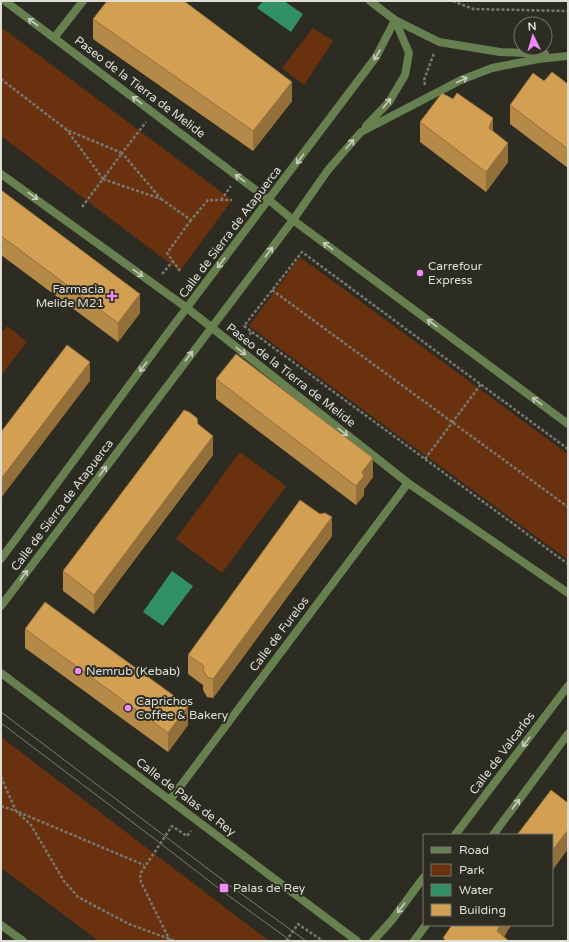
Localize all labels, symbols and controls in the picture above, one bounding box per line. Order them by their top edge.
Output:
north arrow [513,16,553,56]
one-way arrow [27,18,38,26]
text: N [527,20,537,33]
street label: Paseo de la Tierra de Melide [72,33,208,141]
one-way arrow [372,49,380,61]
one-way arrow [455,76,467,83]
one-way arrow [131,96,142,104]
one-way arrow [382,98,391,108]
one-way arrow [345,139,355,149]
one-way arrow [295,154,304,165]
street label: Calle de Sierra de Atapuerca [176,163,284,301]
one-way arrow [235,174,246,182]
one-way arrow [27,192,38,201]
one-way arrow [323,242,334,250]
one-way arrow [264,246,273,257]
one-way arrow [217,258,226,269]
place label: Carrefour Express [428,259,483,287]
one-way arrow [132,268,143,277]
marker: Carrefour Express [415,268,425,278]
place label: Farmacia Melide M21 [36,282,104,310]
marker: Farmacia Melide M21 [107,291,117,301]
one-way arrow [427,319,438,327]
street label: Paseo de la Tierra de Melide [224,320,358,430]
one-way arrow [236,347,247,356]
one-way arrow [185,351,194,362]
one-way arrow [139,361,147,372]
one-way arrow [531,397,542,405]
one-way arrow [338,428,349,436]
street label: Calle de Sierra de Atapuerca [8,436,116,574]
one-way arrow [99,466,107,477]
one-way arrow [20,570,29,581]
street label: Calle de Furelos [246,594,312,674]
place label: Nemrub (Kebab) [86,664,180,678]
marker: Nemrub (Kebab) [73,666,83,676]
place label: Caprichos Coffee & Bakery [136,694,229,722]
marker: Caprichos Coffee & Bakery [123,703,133,713]
street label: Calle de Valcarlos [466,709,538,797]
one-way arrow [522,737,530,748]
street label: Calle de Palas de Rey [134,755,239,839]
one-way arrow [512,798,520,809]
legend [423,834,553,926]
text: Road [459,843,489,857]
text: Park [459,863,485,877]
place label: Palas de Rey [233,881,306,895]
marker: Palas de Rey [218,882,230,894]
text: Water [459,883,494,897]
one-way arrow [397,902,405,913]
text: Building [459,903,506,917]

